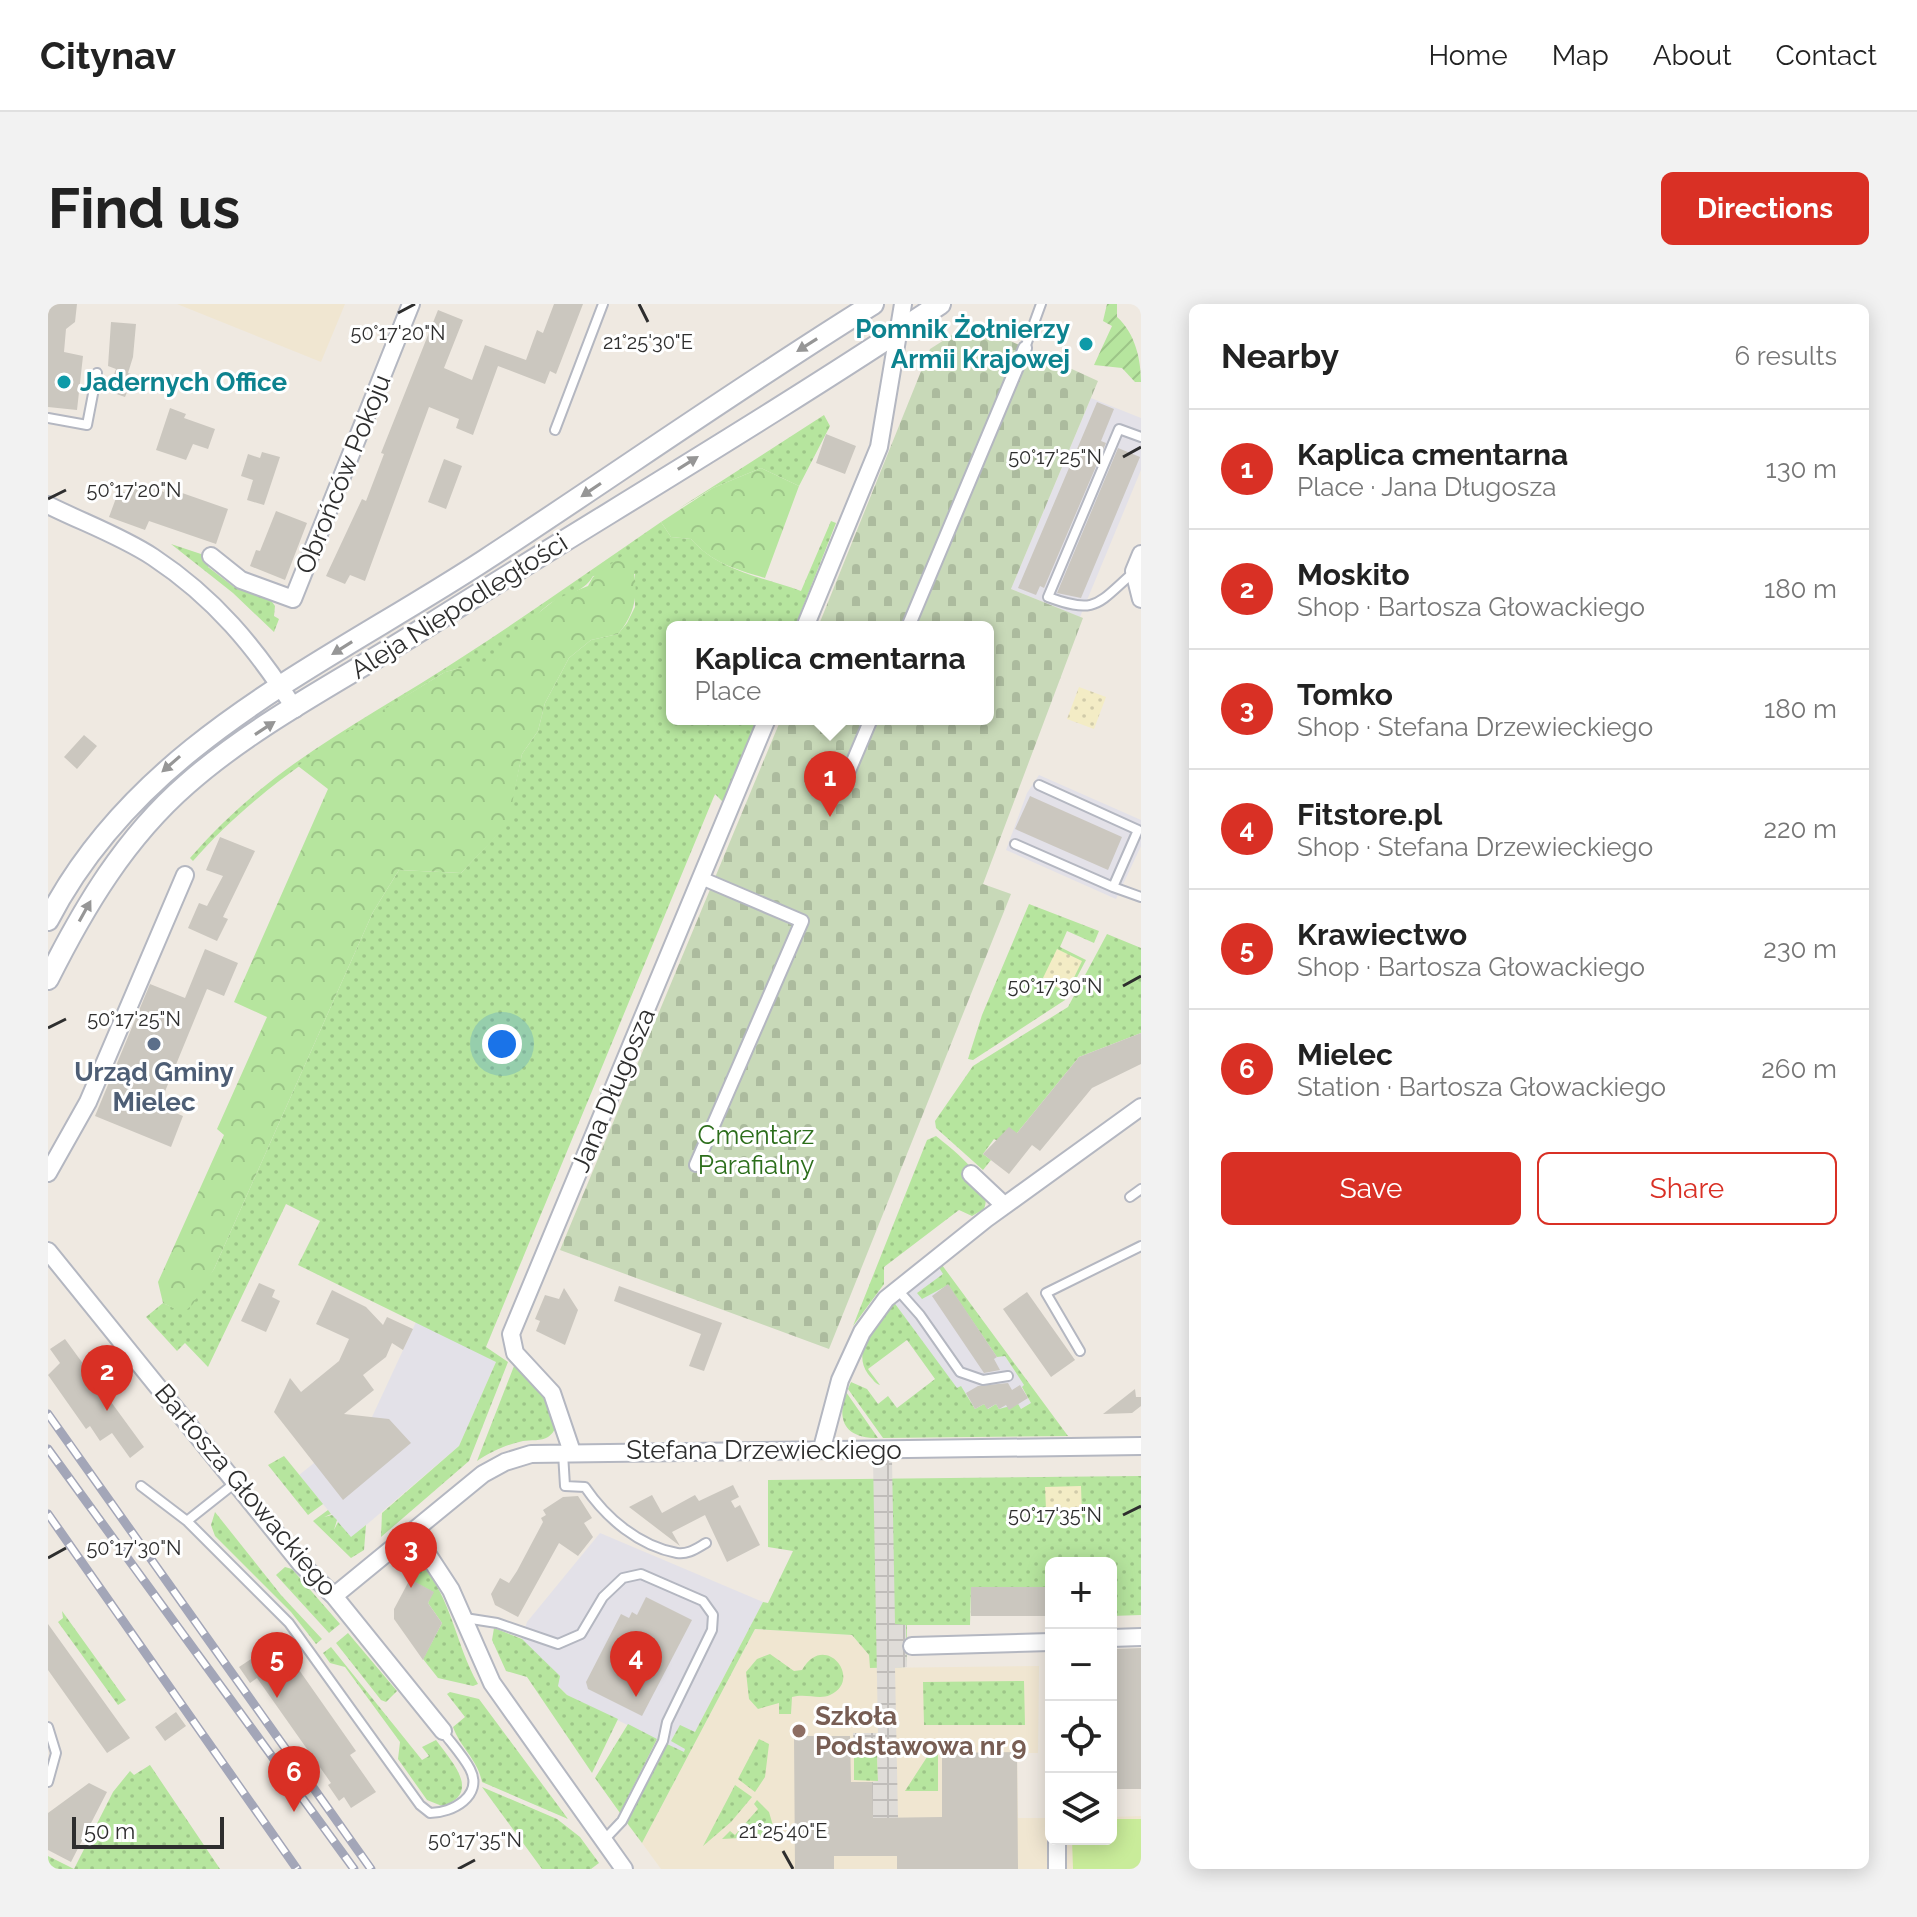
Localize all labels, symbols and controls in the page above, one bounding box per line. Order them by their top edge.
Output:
text: Citynav [40,33,176,78]
text: Home [1428,39,1508,72]
text: Map [1552,39,1609,72]
text: About [1653,39,1732,72]
text: Contact [1776,39,1877,72]
button: Directions [1661,172,1869,245]
text: Find us [48,175,240,241]
place label: Pomnik Żołnierzy Armii Krajowej [855,314,1070,374]
text: 50°17'20"N [351,321,445,345]
text: 21°25'30"E [603,330,693,354]
marker: Pomnik Żołnierzy Armii Krajowej [1077,335,1095,353]
text: Nearby [1221,336,1339,376]
one-way arrow [796,338,818,352]
text: 6 results [1734,341,1837,371]
place label: Jadernych Office [80,367,288,397]
street label: Obrońców Pokoju [289,370,397,578]
marker: Jadernych Office [55,373,73,391]
text: Kaplica cmentarna [1297,437,1568,472]
text: 50°17'25"N [1008,445,1102,469]
text: 1 [1241,454,1253,484]
text: 130 m [1766,454,1837,484]
one-way arrow [677,455,698,470]
text: Place · Jana Długosza [1297,472,1556,502]
text: 50°17'20"N [87,478,181,502]
one-way arrow [581,482,602,497]
street label: Aleja Niepodległości [345,527,573,685]
text: Moskito [1297,557,1410,592]
text: 2 [1240,574,1254,604]
text: 180 m [1764,574,1837,604]
text: Shop · Bartosza Głowackiego [1297,592,1645,622]
popup [666,621,994,725]
one-way arrow [331,641,353,655]
text: Kaplica cmentarna [694,641,966,676]
text: Place [694,676,761,706]
text: Tomko [1297,677,1393,712]
text: 3 [1240,694,1254,724]
text: 180 m [1764,694,1837,724]
text: Shop · Stefana Drzewieckiego [1297,712,1653,742]
one-way arrow [255,721,276,736]
pin: 1 [804,751,856,817]
one-way arrow [162,755,182,772]
text: Fitstore.pl [1297,797,1442,832]
text: 4 [1240,814,1254,844]
text: 220 m [1763,814,1837,844]
text: Shop · Stefana Drzewieckiego [1297,832,1653,862]
one-way arrow [78,899,92,922]
text: Krawiectwo [1297,917,1467,952]
text: 5 [1240,934,1254,964]
text: 230 m [1763,934,1837,964]
text: Shop · Bartosza Głowackiego [1297,952,1645,982]
text: 50°17'30"N [1007,974,1103,998]
street label: Jana Długosza [565,1004,661,1176]
text: 50°17'25"N [87,1007,181,1031]
your location [482,1024,522,1064]
marker: Urząd Gminy Mielec [145,1035,163,1053]
text: Mielec [1297,1037,1393,1072]
text: 6 [1239,1054,1255,1084]
text: 260 m [1761,1054,1837,1084]
place label: Urząd Gminy Mielec [74,1057,234,1117]
text: Station · Bartosza Głowackiego [1297,1072,1666,1102]
park label: Cmentarz Parafialny [698,1120,814,1180]
button: Save [1221,1152,1521,1225]
button: Share [1537,1152,1837,1225]
pin: 2 [81,1345,133,1411]
street label: Bartosza Głowackiego [149,1378,343,1602]
street label: Stefana Drzewieckiego [626,1435,902,1465]
text: 50°17'35"N [1008,1503,1102,1527]
pin: 3 [385,1522,437,1588]
text: 50°17'30"N [86,1536,182,1560]
map controls [1045,1557,1117,1845]
button: + [1045,1557,1117,1629]
button: − [1045,1629,1117,1701]
pin: 4 [610,1631,662,1697]
pin: 5 [251,1632,303,1698]
place label: Szkoła Podstawowa nr 9 [815,1701,1027,1761]
button: locate [1045,1701,1117,1773]
marker: Szkoła Podstawowa nr 9 [790,1722,808,1740]
pin: 6 [268,1746,320,1812]
button: layers [1045,1773,1117,1845]
scale bar [72,1813,224,1849]
text: 50 m [84,1818,135,1844]
text: 21°25'40"E [739,1819,827,1843]
text: 50°17'35"N [428,1828,522,1852]

